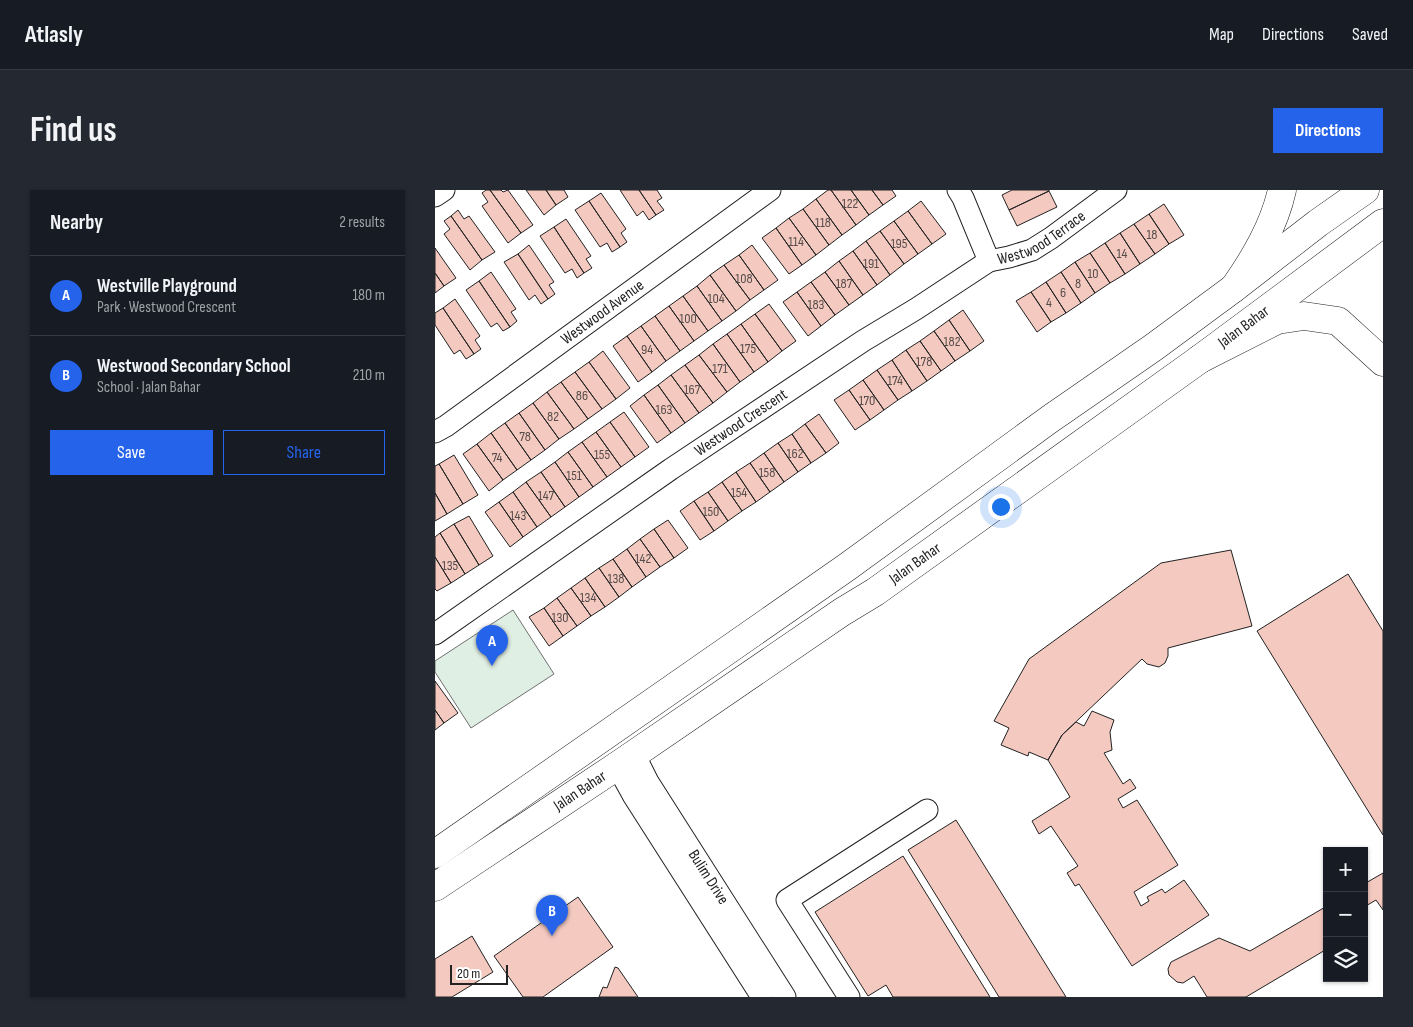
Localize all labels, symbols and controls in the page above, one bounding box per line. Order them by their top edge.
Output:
text: Atlasly [25,20,83,49]
text: Map [1209,24,1234,45]
text: Directions [1262,24,1324,45]
text: Saved [1352,24,1388,45]
button: Directions [1273,108,1383,153]
text: Find us [30,109,117,152]
house number: 122 [842,195,859,212]
street label: Westwood Terrace [996,206,1089,269]
text: Nearby [50,210,103,235]
text: 2 results [339,213,385,232]
house number: 118 [815,214,831,231]
house number: 18 [1146,226,1158,243]
house number: 114 [788,233,804,250]
house number: 195 [891,235,908,252]
house number: 14 [1117,245,1128,262]
house number: 191 [863,255,879,272]
house number: 10 [1087,265,1099,282]
house number: 108 [735,270,753,287]
text: Westville Playground [97,275,237,298]
house number: 187 [836,275,853,292]
house number: 8 [1075,275,1081,292]
street label: Westwood Avenue [557,276,648,349]
house number: 6 [1060,284,1066,301]
text: A [62,286,70,305]
text: 180 m [352,286,385,305]
house number: 104 [708,290,725,307]
house number: 4 [1046,294,1052,311]
house number: 183 [808,296,825,313]
text: Park · Westwood Crescent [97,298,236,317]
street label: Jalan Bahar [1213,301,1273,352]
house number: 100 [679,310,697,327]
house number: 182 [944,333,961,350]
house number: 175 [740,340,756,357]
house number: 94 [641,341,653,358]
house number: 178 [916,353,932,370]
text: Westwood Secondary School [97,355,291,378]
house number: 171 [712,360,728,377]
text: B [62,366,70,385]
text: 210 m [353,366,385,385]
house number: 174 [887,372,903,389]
text: School · Jalan Bahar [97,378,201,397]
house number: 167 [684,381,701,398]
street label: Westwood Crescent [691,385,791,460]
house number: 86 [576,387,588,404]
house number: 170 [859,392,875,409]
house number: 163 [656,401,673,418]
house number: 82 [547,408,559,425]
house number: 78 [519,428,531,445]
button: Save [50,430,213,475]
button: Share [223,430,385,475]
house number: 162 [787,445,804,462]
house number: 155 [594,446,610,463]
house number: 74 [492,449,503,466]
house number: 158 [759,464,775,481]
house number: 151 [566,467,582,484]
house number: 154 [731,484,747,501]
house number: 147 [538,487,555,504]
your location [988,494,1014,520]
house number: 150 [703,503,719,520]
house number: 143 [510,507,526,524]
street label: Jalan Bahar [885,538,945,589]
house number: 142 [635,550,652,567]
house number: 135 [442,557,459,574]
house number: 138 [608,570,624,587]
house number: 134 [580,589,596,606]
house number: 130 [551,609,569,626]
pin: A [476,625,508,666]
street label: Jalan Bahar [549,766,610,815]
street label: Bulim Drive [684,846,733,908]
map controls [1323,847,1368,982]
button: + [1323,847,1368,892]
button: − [1323,892,1368,937]
pin: B [536,895,568,936]
button: layers [1323,937,1368,982]
scale bar [450,962,507,985]
text: 20 m [457,965,480,982]

